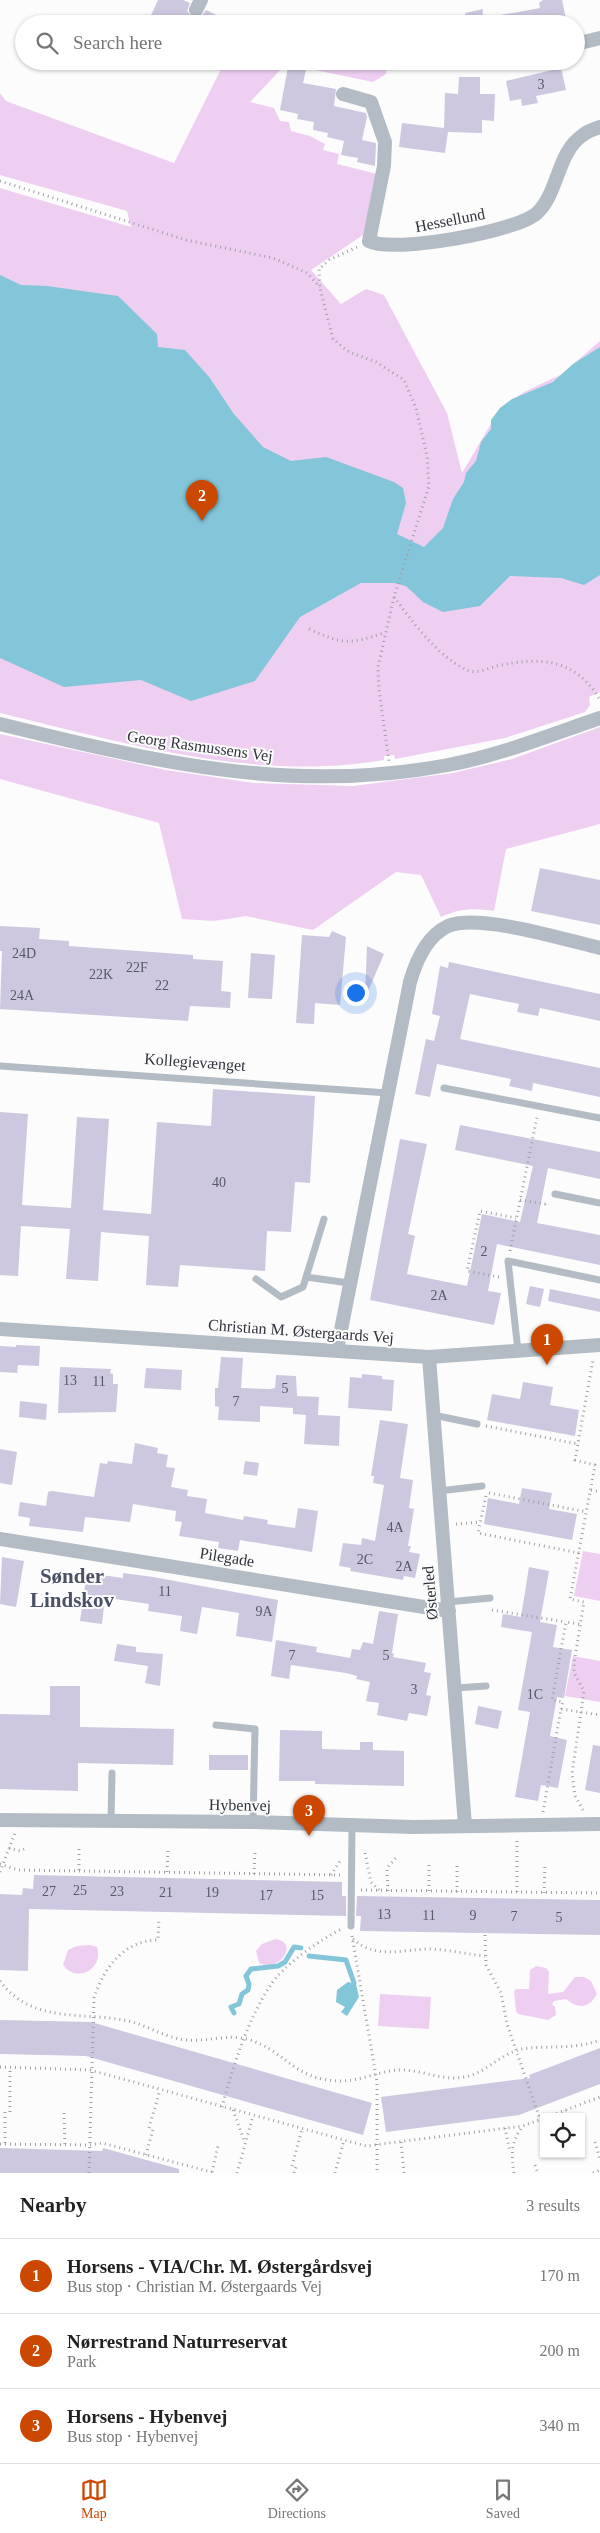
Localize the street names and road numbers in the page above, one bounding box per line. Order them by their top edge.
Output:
street label: Hessellund [413,205,487,235]
street label: Georg Rasmussens Vej [126,727,274,766]
street label: Kollegievænget [144,1050,247,1075]
street label: Christian M. Østergaards Vej [208,1316,394,1347]
street label: Pilegade [198,1544,256,1571]
street label: Østerled [419,1565,441,1621]
street label: Hybenvej [209,1796,271,1815]

